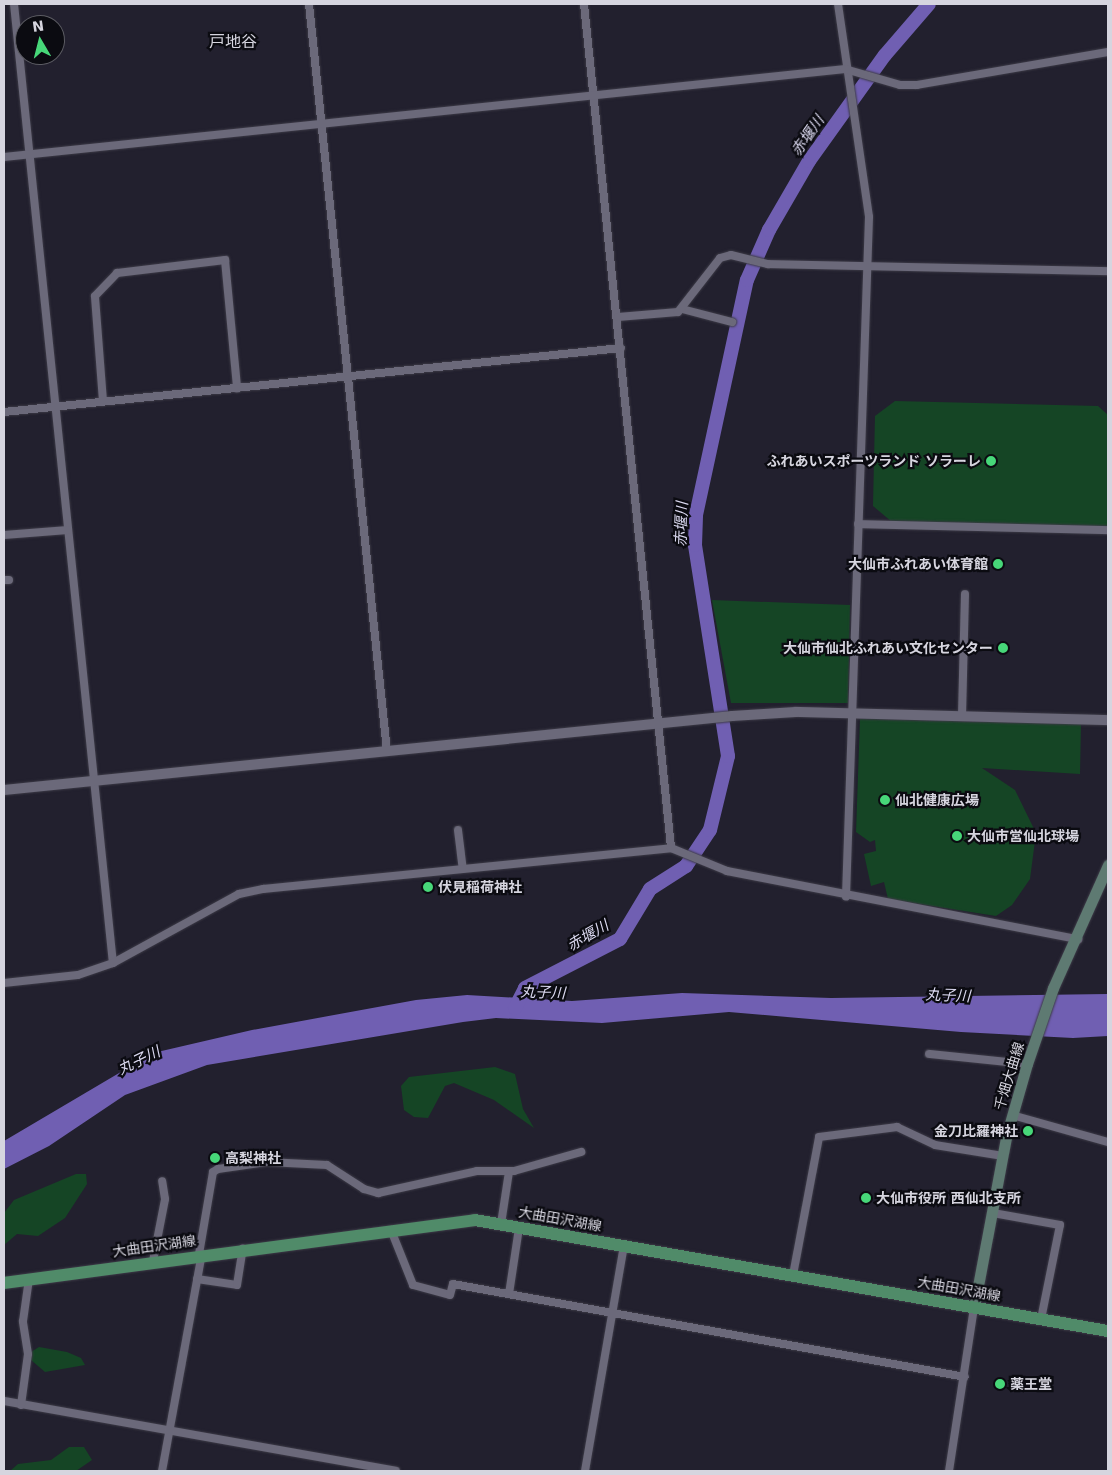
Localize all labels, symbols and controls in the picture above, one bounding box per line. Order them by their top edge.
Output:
north arrow [15,15,65,65]
text: N [31,17,45,35]
district label: 戸地谷 [209,32,257,52]
water label: 赤堰川 [788,112,828,160]
place label: ふれあいスポーツランド ソラーレ [766,453,981,469]
marker: ふれあいスポーツランド ソラーレ [985,455,997,467]
water label: 赤堰川 [672,501,692,547]
place label: 大仙市ふれあい体育館 [848,556,988,572]
marker: 大仙市ふれあい体育館 [992,558,1004,570]
place label: 大仙市仙北ふれあい文化センター [783,640,993,656]
marker: 大仙市仙北ふれあい文化センター [997,642,1009,654]
place label: 仙北健康広場 [895,792,979,808]
marker: 仙北健康広場 [879,794,891,806]
place label: 大仙市営仙北球場 [967,828,1079,844]
marker: 大仙市営仙北球場 [951,830,963,842]
place label: 伏見稲荷神社 [438,879,522,895]
marker: 伏見稲荷神社 [422,881,434,893]
water label: 赤堰川 [564,917,612,955]
water label: 丸子川 [520,983,566,1003]
water label: 丸子川 [925,986,971,1006]
street label: 千畑大曲線 [991,1040,1027,1112]
water label: 丸子川 [115,1043,163,1079]
place label: 金刀比羅神社 [934,1123,1018,1139]
marker: 金刀比羅神社 [1022,1125,1034,1137]
place label: 高梨神社 [225,1150,281,1166]
marker: 高梨神社 [209,1152,221,1164]
place label: 大仙市役所 西仙北支所 [876,1190,1021,1206]
marker: 大仙市役所 西仙北支所 [860,1192,872,1204]
street label: 大曲田沢湖線 [517,1203,603,1235]
street label: 大曲田沢湖線 [111,1232,197,1260]
street label: 大曲田沢湖線 [916,1273,1002,1305]
place label: 薬王堂 [1010,1376,1052,1392]
marker: 薬王堂 [994,1378,1006,1390]

